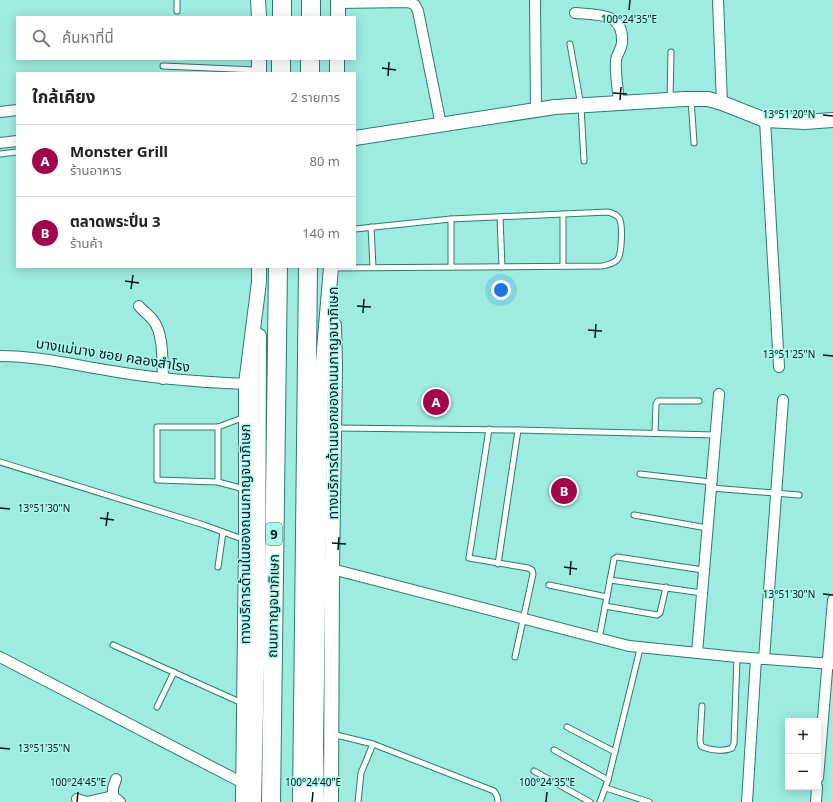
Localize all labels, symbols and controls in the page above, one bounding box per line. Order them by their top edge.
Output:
text: 100°24'35"E [601,12,657,26]
search box [16,16,356,60]
icon: search [30,27,52,49]
text: ค้นหาที่นี่ [62,27,114,47]
text: ใกล้เคียง [32,85,95,108]
text: 2 รายการ [290,88,340,106]
text: 13°51'20"N [763,107,815,121]
text: Monster Grill [70,141,168,161]
text: A [41,152,50,170]
text: 80 m [310,152,340,170]
text: ร้านอาหาร [70,161,122,179]
text: ตลาดพระปิ่น 3 [70,211,161,231]
text: B [41,224,49,242]
text: 140 m [302,224,340,242]
text: ร้านค้า [70,234,103,252]
your location [491,280,511,300]
street label: ทางบริการด้านนอกของถนนกาญจนาภิเษก [323,287,342,519]
street label: บางแม่นาง ซอย คลองสำโรง [35,333,191,376]
text: 13°51'25"N [763,347,815,361]
pin: A [423,387,449,417]
street label: ทางบริการด้านในของถนนกาญจนาภิเษก [235,424,254,644]
pin: B [551,476,577,506]
text: 13°51'30"N [18,501,70,515]
road number: 9 [266,523,282,545]
street label: ถนนกาญจนาภิเษก [262,554,283,658]
text: 13°51'30"N [763,587,815,601]
map controls [785,718,821,790]
button: + [785,718,821,754]
text: 13°51'35"N [18,741,70,755]
button: − [785,754,821,790]
text: 100°24'45"E [50,775,106,789]
text: 100°24'40"E [285,775,341,789]
text: 100°24'35"E [519,775,575,789]

